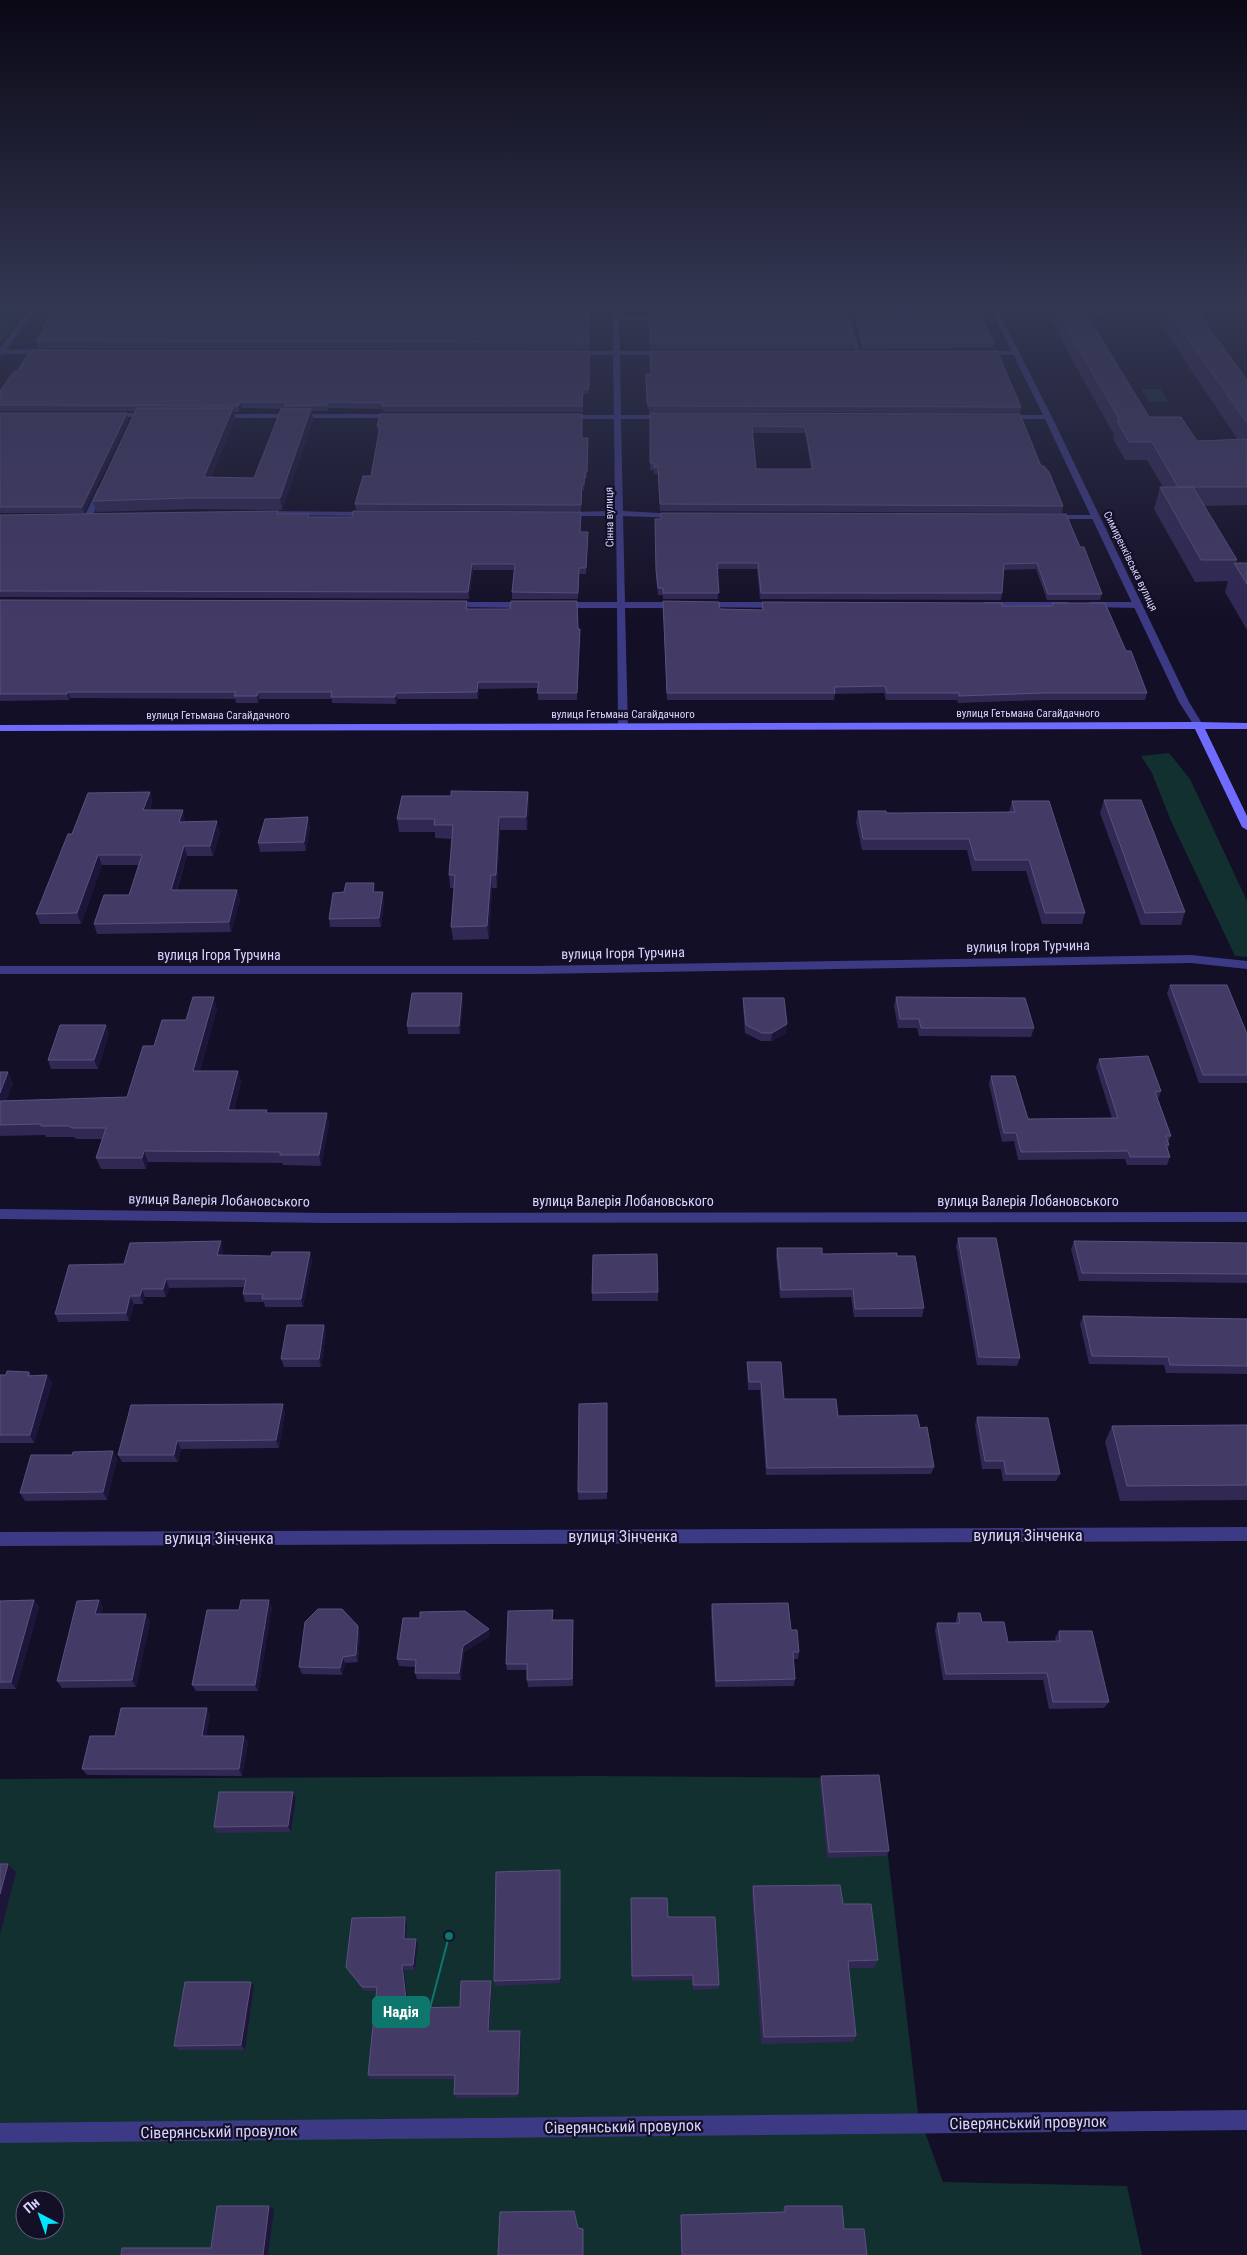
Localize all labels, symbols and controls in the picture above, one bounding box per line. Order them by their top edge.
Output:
street label: Сінна вулиця [602,487,617,547]
street label: Симиренківська вулиця [1101,509,1160,613]
street label: вулиця Гетьмана Сагайдачного [956,707,1100,720]
street label: вулиця Гетьмана Сагайдачного [551,708,695,721]
street label: вулиця Гетьмана Сагайдачного [146,709,290,722]
street label: вулиця Ігоря Турчина [966,937,1090,955]
street label: вулиця Ігоря Турчина [561,944,685,962]
street label: вулиця Ігоря Турчина [157,947,281,963]
street label: вулиця Валерія Лобановського [128,1190,310,1210]
street label: вулиця Валерія Лобановського [532,1193,714,1209]
street label: вулиця Валерія Лобановського [937,1193,1119,1209]
street label: вулиця Зінченка [973,1526,1083,1545]
street label: вулиця Зінченка [568,1527,678,1546]
street label: вулиця Зінченка [164,1529,274,1548]
callout: Надія [373,1997,429,2027]
text: Надія [383,2003,419,2021]
street label: Сіверянський провулок [949,2112,1107,2133]
street label: Сіверянський провулок [544,2116,702,2137]
street label: Сіверянський провулок [140,2121,298,2142]
north arrow [15,2190,65,2240]
text: Пн [20,2194,43,2216]

